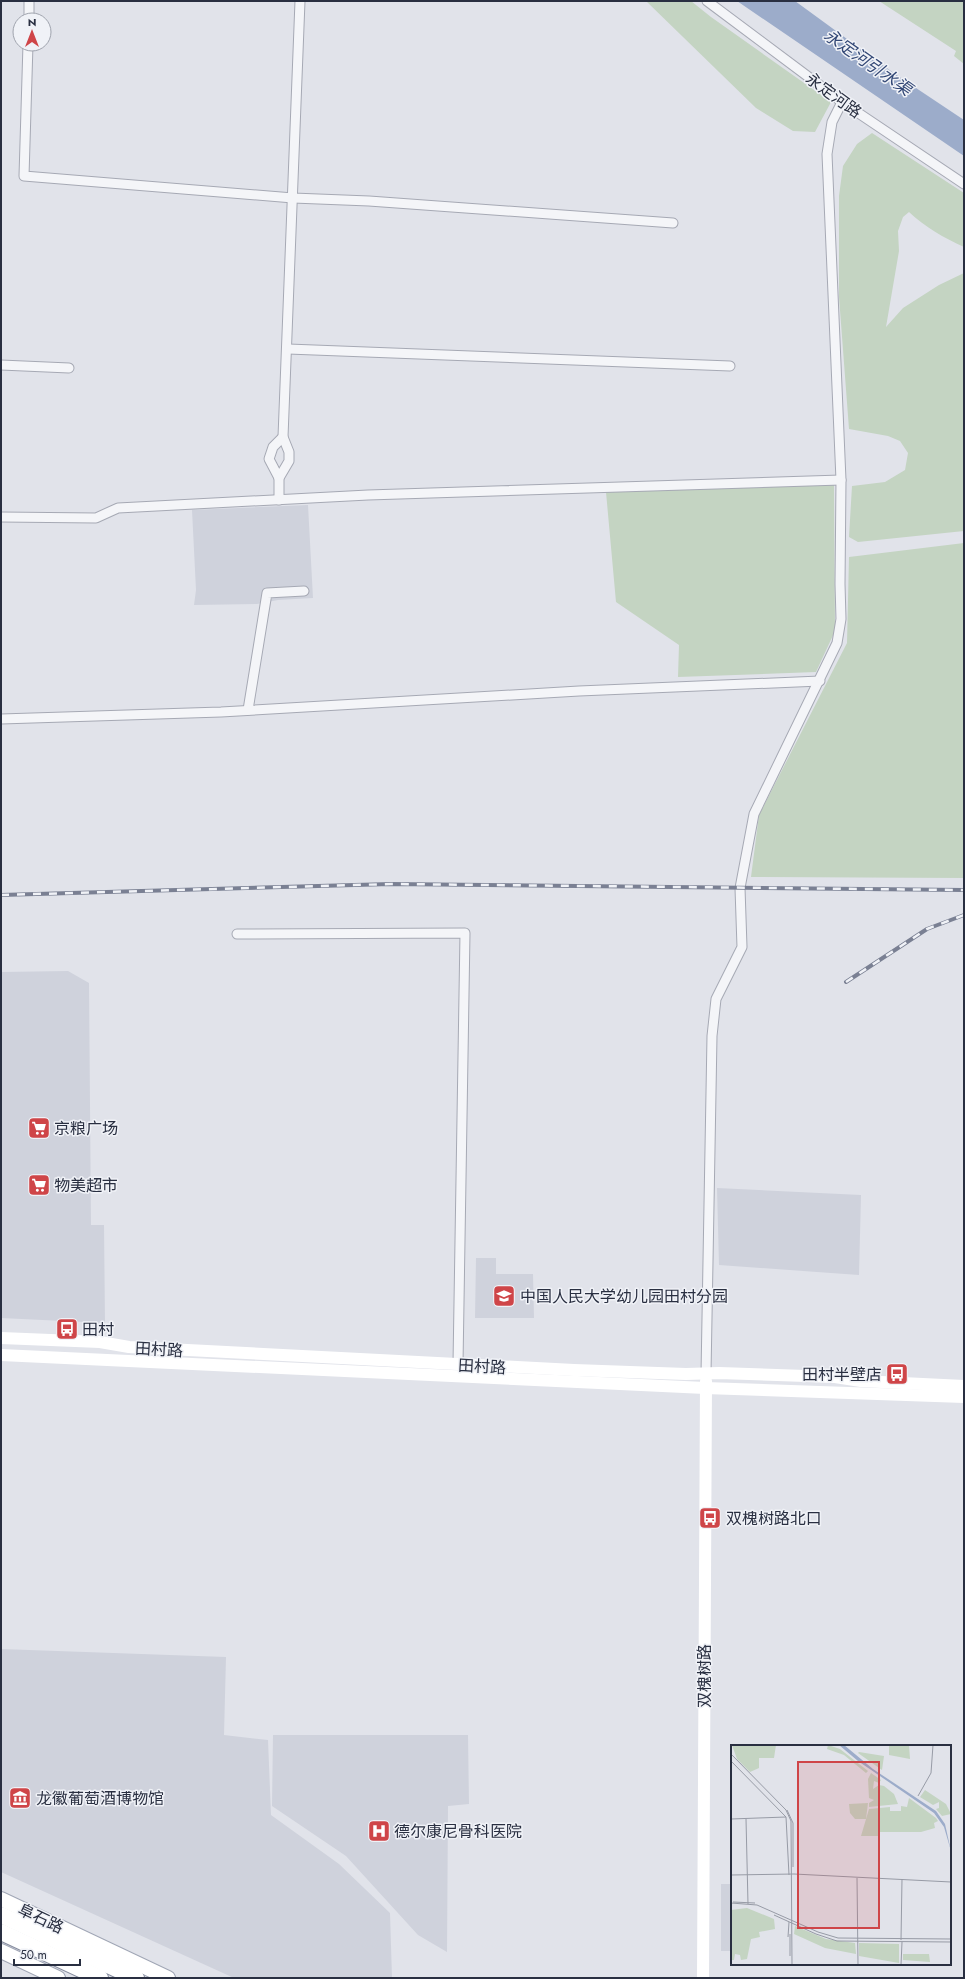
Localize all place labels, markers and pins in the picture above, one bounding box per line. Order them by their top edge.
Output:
supermarket icon: 京粮广场 [26,1115,52,1141]
place label: 京粮广场 [54,1117,118,1140]
supermarket icon: 物美超市 [26,1172,52,1198]
place label: 物美超市 [54,1174,118,1197]
school or university icon: 中国人民大学幼儿园田村分园 [491,1283,517,1309]
place label: 中国人民大学幼儿园田村分园 [520,1285,728,1308]
bus stop icon: 田村 [54,1316,80,1342]
place label: 田村 [82,1318,114,1341]
bus stop icon: 田村半壁店 [884,1361,910,1387]
place label: 田村半壁店 [802,1363,882,1386]
bus stop icon: 双槐树路北口 [697,1505,723,1531]
place label: 双槐树路北口 [726,1507,822,1530]
museum icon: 龙徽葡萄酒博物馆 [7,1785,33,1811]
place label: 龙徽葡萄酒博物馆 [36,1787,164,1810]
hospital icon: 德尔康尼骨科医院 [366,1818,392,1844]
place label: 德尔康尼骨科医院 [394,1820,522,1843]

